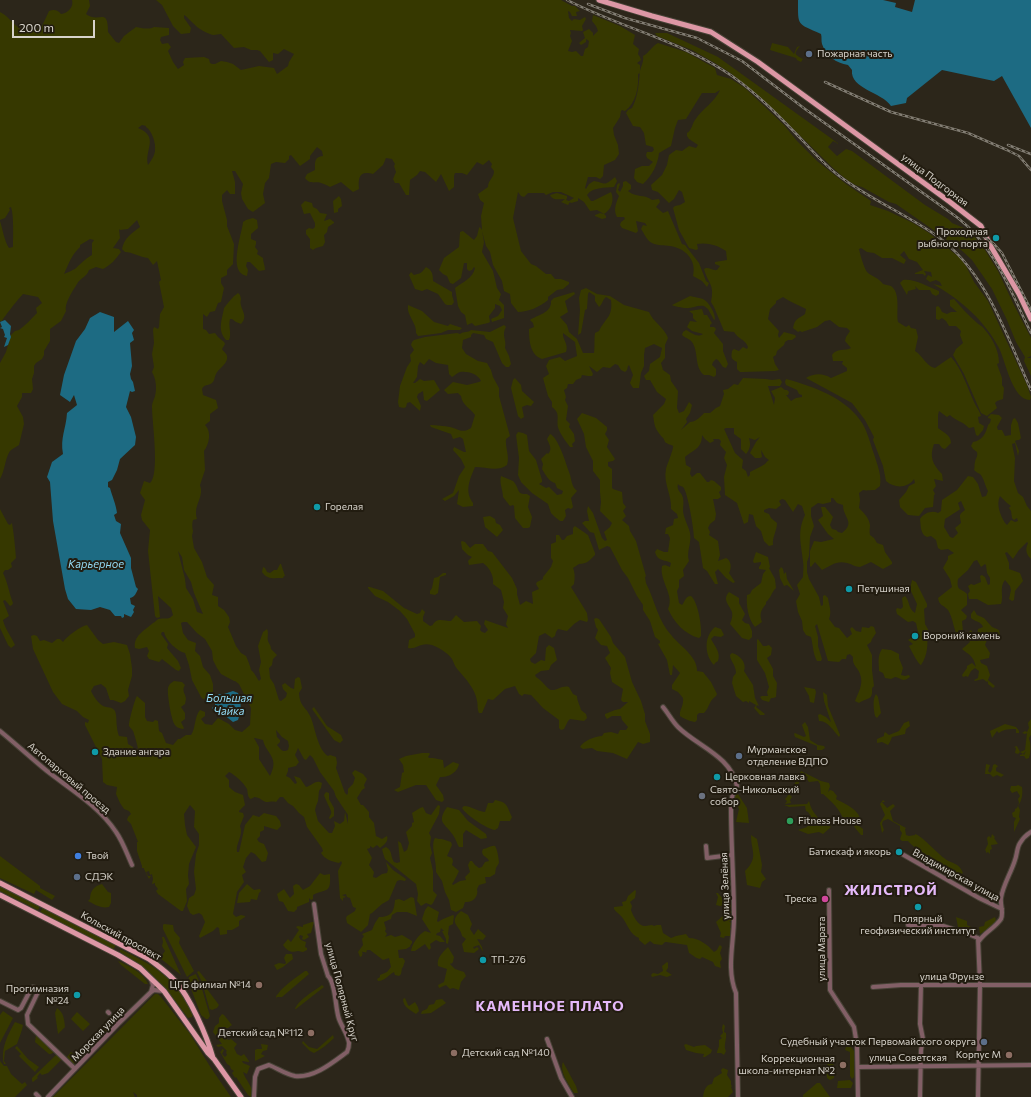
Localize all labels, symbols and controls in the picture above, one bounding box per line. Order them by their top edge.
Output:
scale bar [14,12,97,38]
text: 200 m [19,20,54,34]
place label: Пожарная часть [817,48,893,60]
marker: Пожарная часть [804,49,814,59]
street label: улица Подгорная [899,151,971,209]
place label: Проходная рыбного порта [918,226,988,250]
marker: Проходная рыбного порта [991,233,1001,243]
place label: Горелая [325,501,363,513]
marker: Горелая [312,502,322,512]
water label: Карьерное [68,557,124,571]
place label: Петушиная [857,583,910,595]
marker: Петушиная [844,584,854,594]
place label: Вороний камень [923,630,1000,642]
marker: Вороний камень [910,631,920,641]
water label: Большая Чайка [206,691,252,717]
street label: Автопарковый проезд [25,740,113,816]
place label: Мурманское отделение ВДПО [747,744,828,768]
place label: Здание ангара [103,746,170,758]
marker: Здание ангара [90,747,100,757]
marker: Мурманское отделение ВДПО [734,751,744,761]
place label: Церковная лавка [725,771,805,783]
marker: Церковная лавка [712,772,722,782]
place label: Свято-Никольский собор [710,784,799,808]
marker: Свято-Никольский собор [697,791,707,801]
place label: Fitness House [798,815,861,827]
marker: Fitness House [785,816,795,826]
place label: Батискаф и якорь [809,846,891,858]
street label: Владимирская улица [910,846,1002,904]
marker: Батискаф и якорь [894,847,904,857]
place label: Твой [86,850,109,862]
marker: Твой [73,851,83,861]
street label: улица Зелёная [718,852,732,920]
place label: СДЭК [85,871,113,883]
marker: СДЭК [72,872,82,882]
district label: ЖИЛСТРОЙ [844,882,938,898]
place label: Треска [785,893,817,905]
marker: Треска [820,894,830,904]
marker: Полярный геофизический институт [913,902,923,912]
street label: Кольский проспект [79,909,163,963]
place label: Полярный геофизический институт [860,913,976,936]
street label: улица Марата [816,917,828,981]
street label: улица Полярный Круг [323,941,361,1043]
place label: ТП-276 [491,954,526,966]
marker: ТП-276 [478,955,488,965]
street label: улица Фрунзе [920,971,984,983]
place label: ЦГБ филиал №14 [170,979,251,991]
marker: ЦГБ филиал №14 [254,980,264,990]
place label: Прогимназия №24 [6,983,69,1006]
marker: Прогимназия №24 [72,990,82,1000]
district label: КАМЕННОЕ ПЛАТО [475,998,625,1014]
street label: Морская улица [69,1004,127,1064]
place label: Детский сад №112 [218,1027,303,1039]
marker: Детский сад №112 [306,1028,316,1038]
place label: Судебный участок Первомайского округа [780,1036,976,1048]
marker: Судебный участок Первомайского округа [979,1037,989,1047]
place label: Детский сад №140 [462,1047,550,1059]
marker: Детский сад №140 [449,1048,459,1058]
place label: Корпус M [956,1049,1001,1061]
marker: Корпус M [1004,1050,1014,1060]
street label: улица Советская [869,1052,947,1064]
place label: Коррекционная школа-интернат №2 [739,1053,835,1076]
marker: Коррекционная школа-интернат №2 [838,1060,848,1070]

